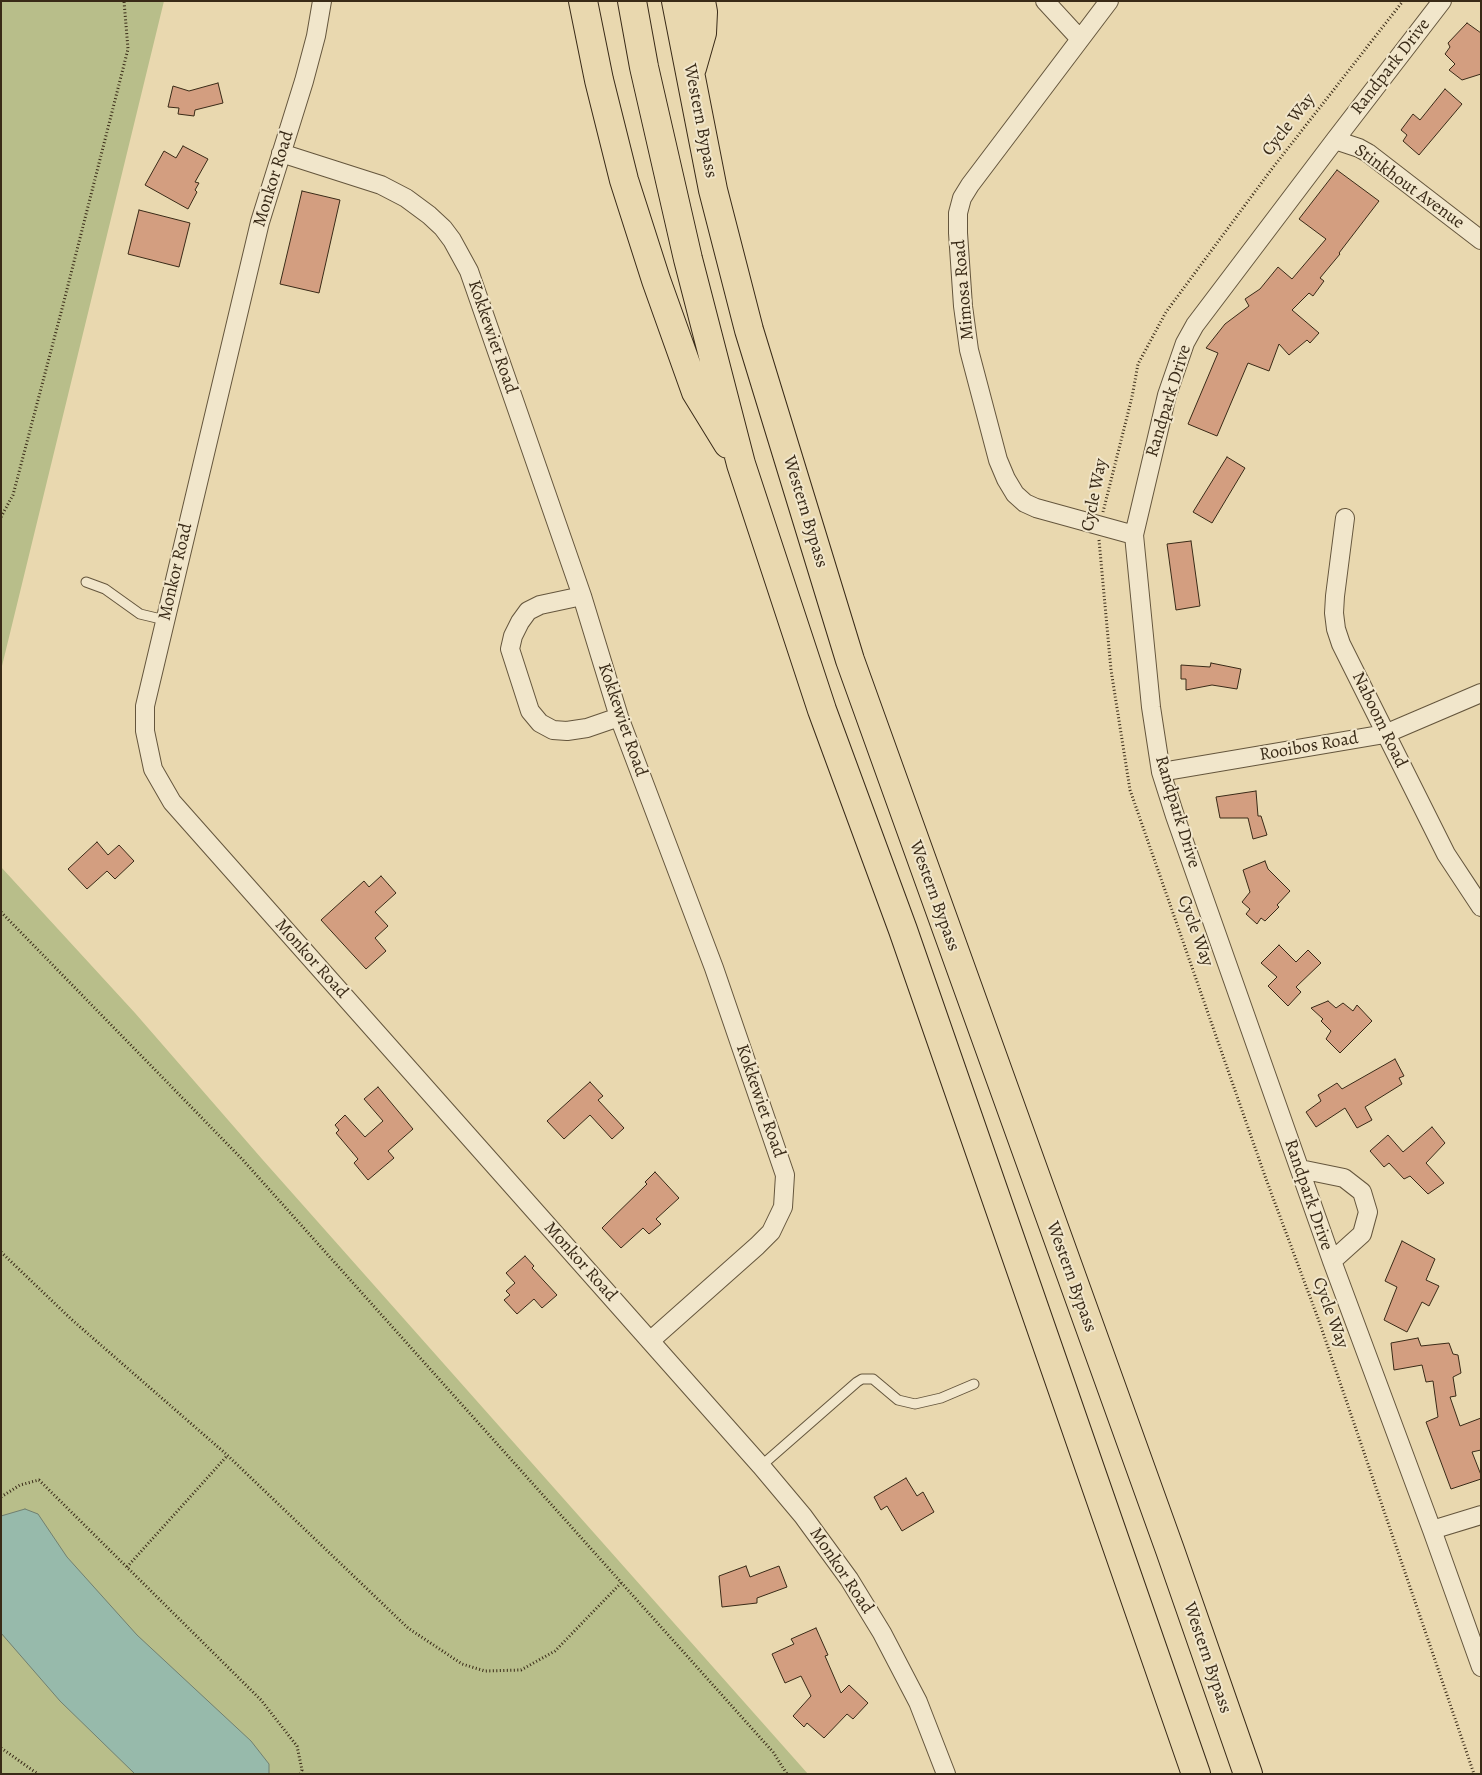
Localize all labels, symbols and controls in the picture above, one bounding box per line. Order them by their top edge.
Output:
street label: Randpark Drive [1347,15,1435,119]
street label: Western Bypass [678,62,722,180]
street label: Cycle Way [1258,89,1320,161]
street label: Monkor Road [249,128,299,230]
street label: Stinkhout Avenue [1350,140,1468,234]
street label: Mimosa Road [949,239,979,341]
street label: Kokkewiet Road [463,278,521,396]
street label: Randpark Drive [1142,342,1196,460]
street label: Western Bypass [778,453,832,571]
street label: Cycle Way [1077,457,1113,533]
street label: Monkor Road [154,521,198,623]
street label: Kokkewiet Road [593,661,651,779]
street label: Naboom Road [1346,669,1412,771]
street label: Rooibos Road [1258,728,1360,766]
street label: Randpark Drive [1150,753,1204,871]
street label: Western Bypass [904,838,964,954]
street label: Cycle Way [1172,893,1218,969]
street label: Monkor Road [270,915,352,1003]
street label: Kokkewiet Road [731,1042,789,1160]
street label: Randpark Drive [1279,1137,1337,1253]
street label: Monkor Road [539,1218,621,1306]
street label: Western Bypass [1041,1219,1101,1335]
street label: Cycle Way [1307,1275,1353,1351]
street label: Monkor Road [804,1524,878,1618]
street label: Western Bypass [1178,1600,1236,1716]

